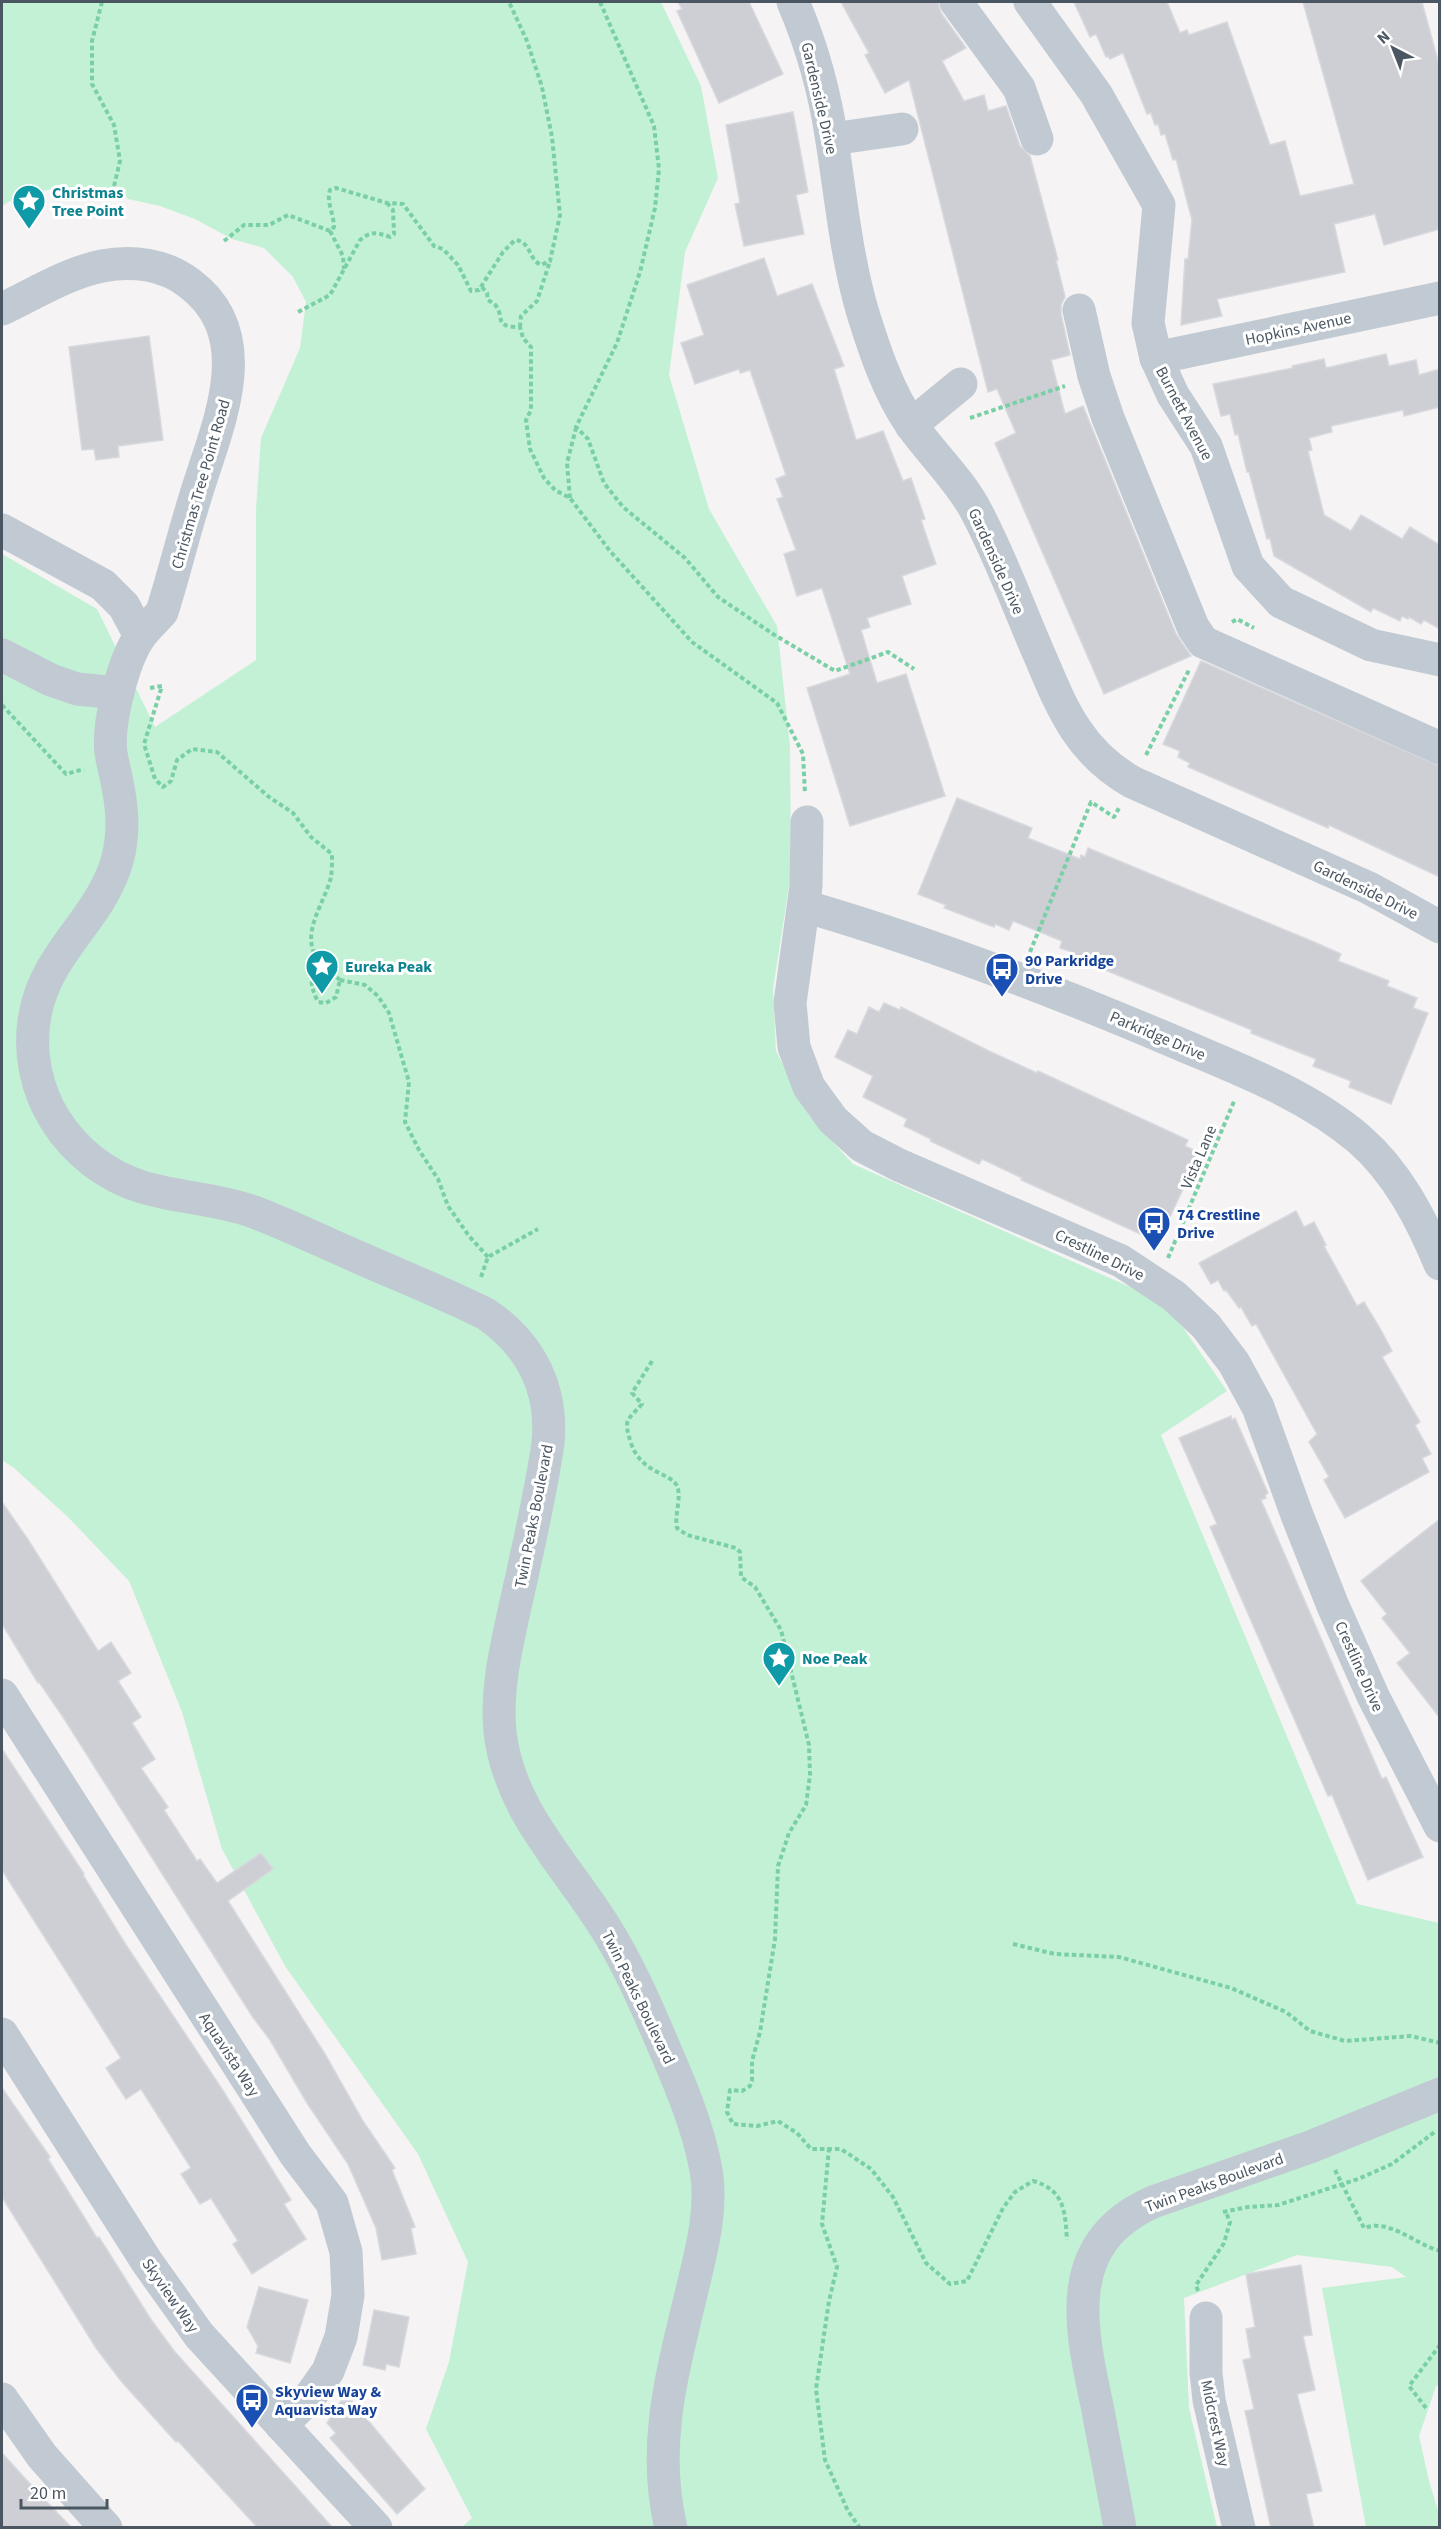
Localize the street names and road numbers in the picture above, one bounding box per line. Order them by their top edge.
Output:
street label: Gardenside Drive [795,40,843,156]
street label: Hopkins Avenue [1243,307,1353,351]
street label: Burnett Avenue [1150,363,1218,464]
street label: Christmas Tree Point Road [166,397,236,572]
street label: Gardenside Drive [963,505,1029,618]
street label: Gardenside Drive [1309,855,1422,925]
street label: Parkridge Drive [1106,1006,1209,1066]
street label: Vista Lane [1176,1122,1222,1193]
street label: Crestline Drive [1051,1224,1148,1286]
street label: Twin Peaks Boulevard [509,1442,559,1590]
street label: Crestline Drive [1329,1618,1389,1715]
street label: Twin Peaks Boulevard [596,1927,680,2068]
street label: Aquavista Way [194,2008,265,2101]
street label: Twin Peaks Boulevard [1142,2148,1287,2218]
street label: Skyview Way [137,2254,204,2338]
street label: Midcrest Way [1195,2378,1235,2469]

